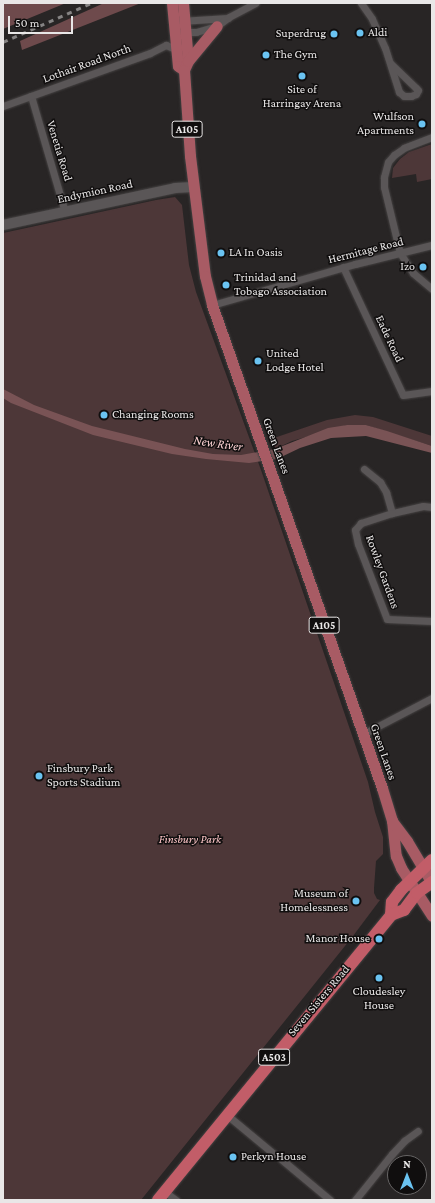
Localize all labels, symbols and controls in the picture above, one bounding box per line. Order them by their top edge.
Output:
scale bar [10,8,75,34]
text: 50 m [15,16,39,30]
place label: Aldi [368,26,387,40]
place label: Superdrug [276,27,326,41]
marker: Aldi [355,28,365,38]
marker: Superdrug [329,29,339,39]
street label: Lothair Road North [41,41,133,87]
place label: The Gym [274,48,317,62]
marker: The Gym [261,50,271,60]
marker: Site of Harringay Arena [297,71,307,81]
place label: Site of Harringay Arena [263,83,341,111]
place label: Wulfson Apartments [357,110,414,138]
street label: Venetia Road [43,119,75,183]
marker: Wulfson Apartments [417,119,427,129]
road number: A105 [171,120,203,138]
street label: Endymion Road [56,177,134,207]
street label: Hermitage Road [327,235,405,267]
place label: LA In Oasis [229,246,283,260]
marker: LA In Oasis [216,248,226,258]
place label: Izo [400,260,415,274]
marker: Izo [418,262,428,272]
place label: Trinidad and Tobago Association [234,271,327,299]
marker: Trinidad and Tobago Association [221,280,231,290]
street label: Eade Road [372,313,406,365]
place label: United Lodge Hotel [266,347,324,375]
marker: United Lodge Hotel [253,356,263,366]
place label: Changing Rooms [112,408,194,422]
marker: Changing Rooms [99,410,109,420]
street label: Green Lanes [259,416,293,476]
water label: New River [192,433,244,455]
street label: Rowley Gardens [362,533,402,611]
road number: A105 [308,616,340,634]
street label: Green Lanes [367,722,399,782]
place label: Finsbury Park Sports Stadium [47,762,120,790]
marker: Finsbury Park Sports Stadium [34,771,44,781]
park label: Finsbury Park [159,833,221,847]
place label: Museum of Homelessness [280,887,348,915]
marker: Museum of Homelessness [351,896,361,906]
place label: Manor House [305,932,370,946]
marker: Manor House [373,933,385,945]
street label: Seven Sisters Road [285,963,353,1039]
marker: Cloudesley House [374,973,384,983]
place label: Cloudesley House [353,985,405,1013]
road number: A503 [258,1048,290,1066]
place label: Perkyn House [241,1150,306,1164]
marker: Perkyn House [228,1152,238,1162]
north arrow [387,1155,427,1195]
text: N [403,1158,411,1170]

